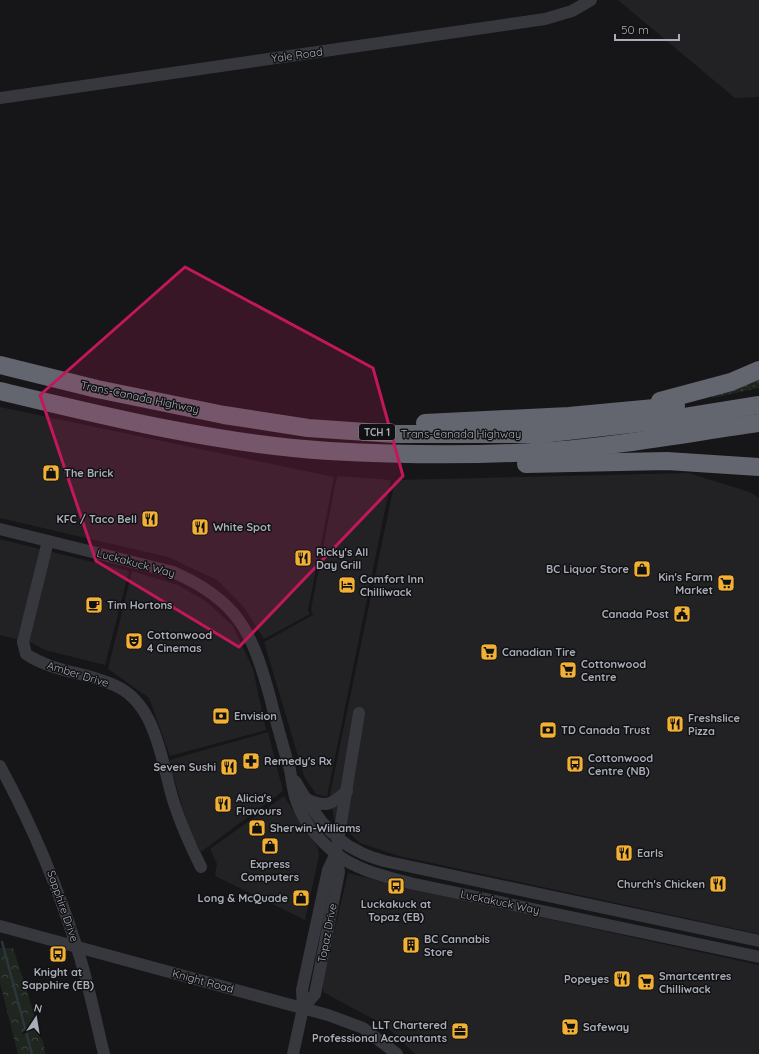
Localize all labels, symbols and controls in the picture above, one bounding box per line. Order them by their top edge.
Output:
scale bar [615,16,679,42]
text: 50 m [621,22,649,37]
street label: Yale Road [271,44,323,66]
street label: Trans-Canada Highway [80,378,200,416]
road number: TCH 1 [359,424,395,440]
street label: Trans-Canada Highway [401,427,521,441]
shop icon: The Brick [41,463,61,483]
place label: The Brick [64,466,113,480]
restaurant icon: KFC / Taco Bell [140,509,160,529]
place label: KFC / Taco Bell [56,512,137,526]
restaurant icon: White Spot [190,517,210,537]
place label: White Spot [213,520,271,534]
place label: Ricky's All Day Grill [316,545,368,572]
street label: Luckakuck Way [95,546,177,580]
restaurant icon: Ricky's All Day Grill [293,548,313,568]
shop icon: BC Liquor Store [632,559,652,579]
place label: BC Liquor Store [546,562,629,576]
place label: Kin's Farm Market [658,570,713,597]
place label: Comfort Inn Chilliwack [360,572,424,599]
supermarket icon: Kin's Farm Market [716,573,736,593]
hotel icon: Comfort Inn Chilliwack [337,575,357,595]
cafe icon: Tim Hortons [84,595,104,615]
place label: Tim Hortons [107,598,172,612]
public building icon: Canada Post [672,604,692,624]
place label: Canada Post [602,607,669,621]
place label: Cottonwood 4 Cinemas [147,628,212,655]
theatre icon: Cottonwood 4 Cinemas [124,631,144,651]
supermarket icon: Canadian Tire [479,642,499,662]
place label: Canadian Tire [502,645,576,659]
place label: Cottonwood Centre [581,657,646,684]
street label: Amber Drive [45,658,111,690]
supermarket icon: Cottonwood Centre [558,660,578,680]
bank icon: Envision [211,706,231,726]
place label: Envision [234,709,277,723]
place label: Freshslice Pizza [688,711,740,738]
restaurant icon: Freshslice Pizza [665,714,685,734]
bank icon: TD Canada Trust [538,720,558,740]
place label: TD Canada Trust [561,723,650,737]
pharmacy icon: Remedy's Rx [241,751,261,771]
place label: Cottonwood Centre (NB) [588,751,653,778]
place label: Remedy's Rx [264,754,332,768]
bus stop icon: Cottonwood Centre (NB) [565,754,585,774]
restaurant icon: Seven Sushi [219,757,239,777]
place label: Seven Sushi [153,760,216,774]
place label: Alicia's Flavours [236,791,281,818]
restaurant icon: Alicia's Flavours [213,794,233,814]
shop icon: Sherwin-Williams [247,818,267,838]
place label: Sherwin-Williams [270,821,361,835]
shop icon: Express Computers [260,836,280,856]
restaurant icon: Earls [614,843,634,863]
place label: Earls [637,846,663,860]
place label: Express Computers [241,857,299,884]
street label: Sapphire Drive [44,869,82,943]
restaurant icon: Church's Chicken [708,874,728,894]
bus stop icon: Luckakuck at Topaz (EB) [386,876,406,896]
place label: Church's Chicken [617,877,705,891]
street label: Luckakuck Way [459,887,541,917]
shop icon: Long & McQuade [291,888,311,908]
place label: Long & McQuade [198,891,288,905]
place label: Luckakuck at Topaz (EB) [361,897,431,924]
street label: Topaz Drive [314,902,340,964]
place label: BC Cannabis Store [424,932,490,959]
building icon: BC Cannabis Store [401,935,421,955]
bus stop icon: Knight at Sapphire (EB) [48,944,68,964]
place label: Knight at Sapphire (EB) [22,965,94,992]
street label: Knight Road [171,966,235,996]
restaurant icon: Popeyes [612,969,632,989]
place label: Smartcentres Chilliwack [659,969,731,996]
place label: Popeyes [564,972,609,986]
supermarket icon: Smartcentres Chilliwack [636,972,656,992]
north arrow [16,998,56,1038]
text: N [33,1001,43,1016]
supermarket icon: Safeway [560,1017,580,1037]
place label: LLT Chartered Professional Accountants [312,1018,447,1045]
place label: Safeway [583,1020,629,1034]
office icon: LLT Chartered Professional Accountants [450,1021,470,1041]

